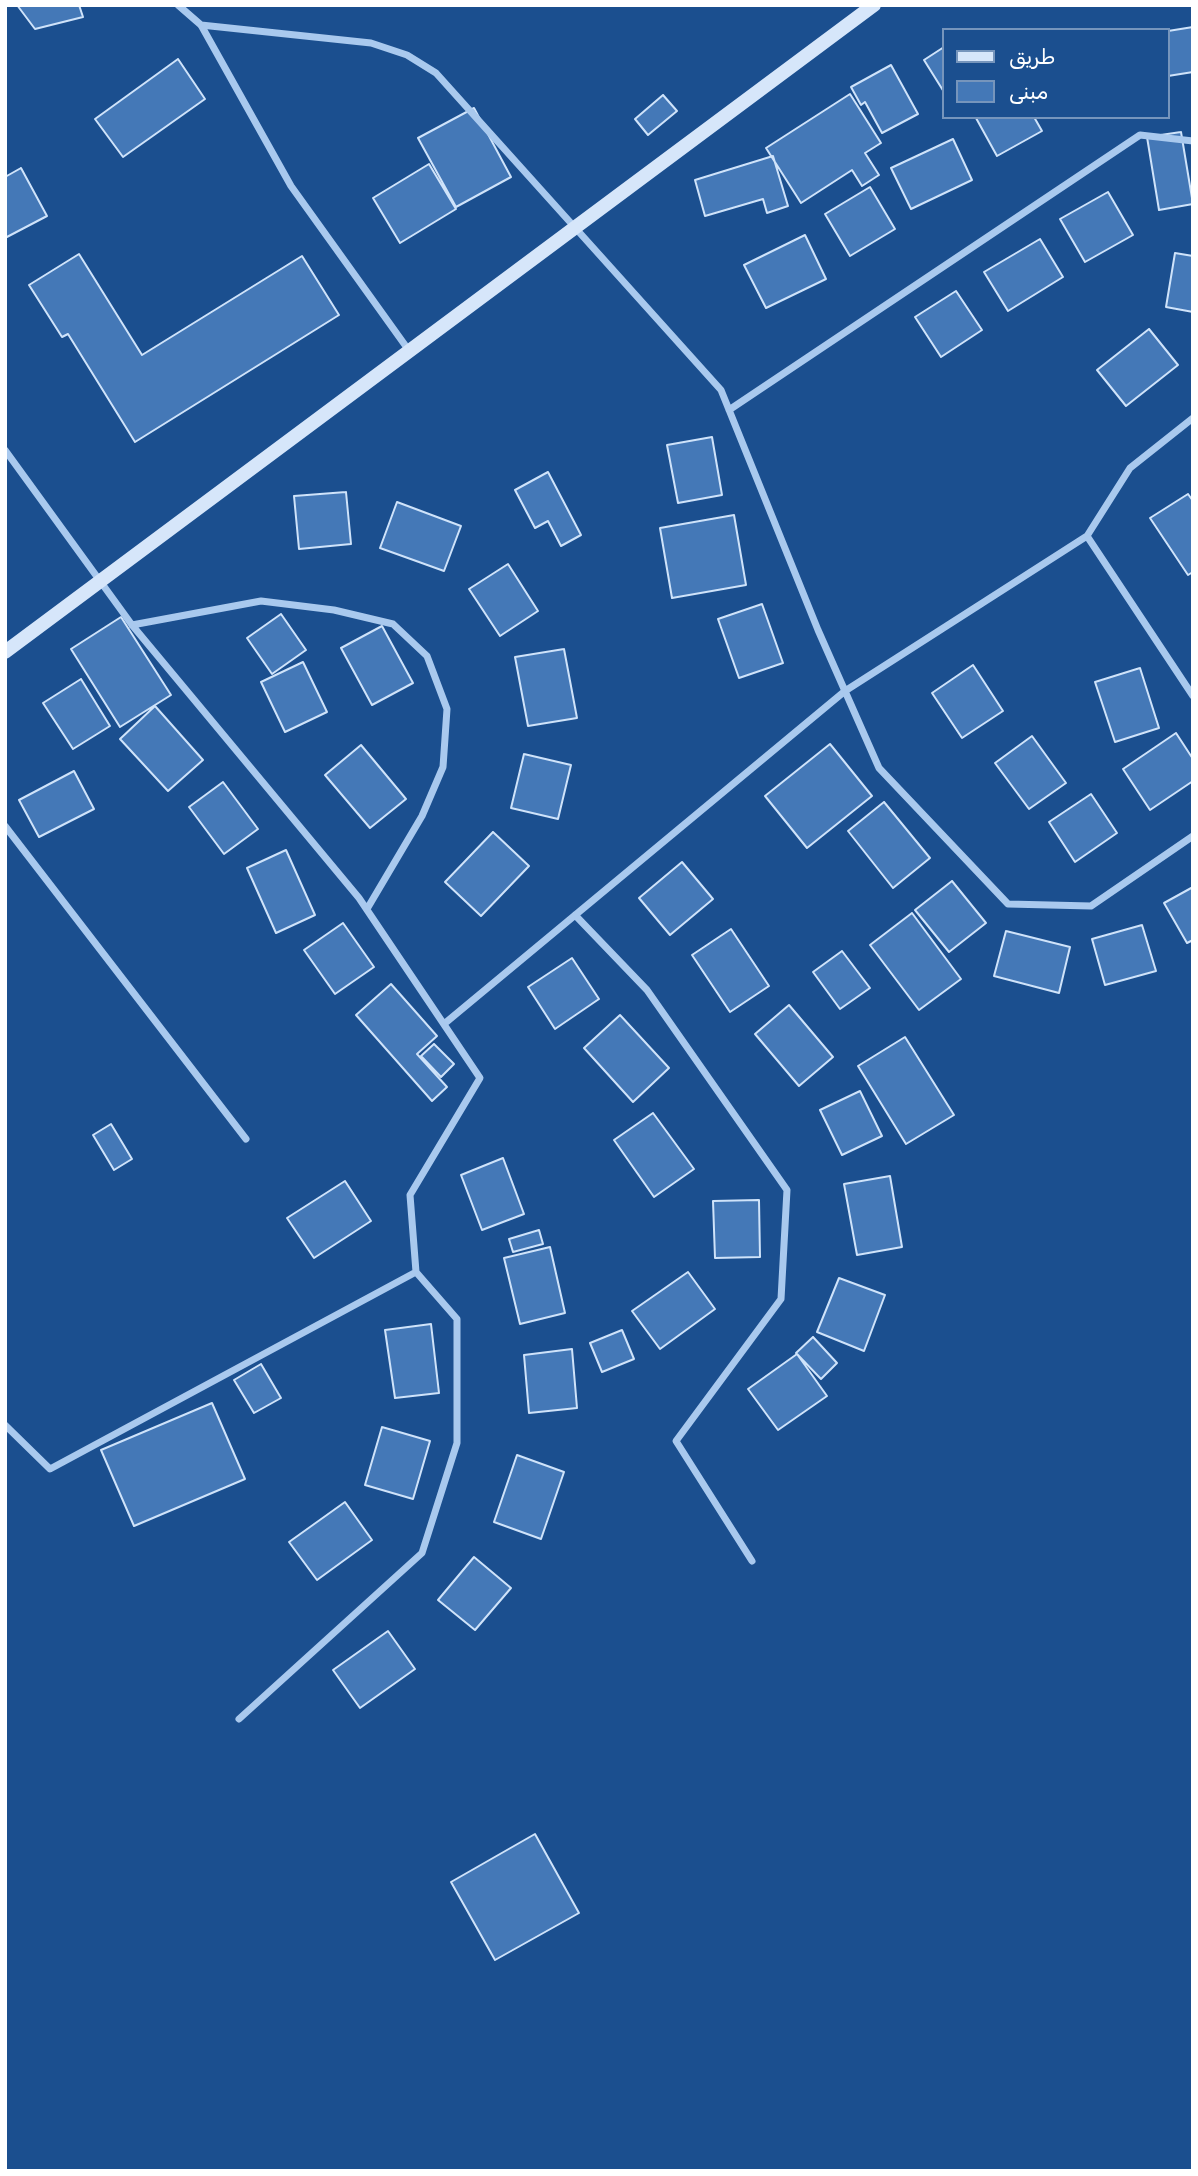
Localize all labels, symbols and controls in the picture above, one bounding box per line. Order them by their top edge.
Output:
legend [942,28,1170,119]
text: طريق [1009,44,1055,69]
text: مبنى [1009,79,1048,104]

